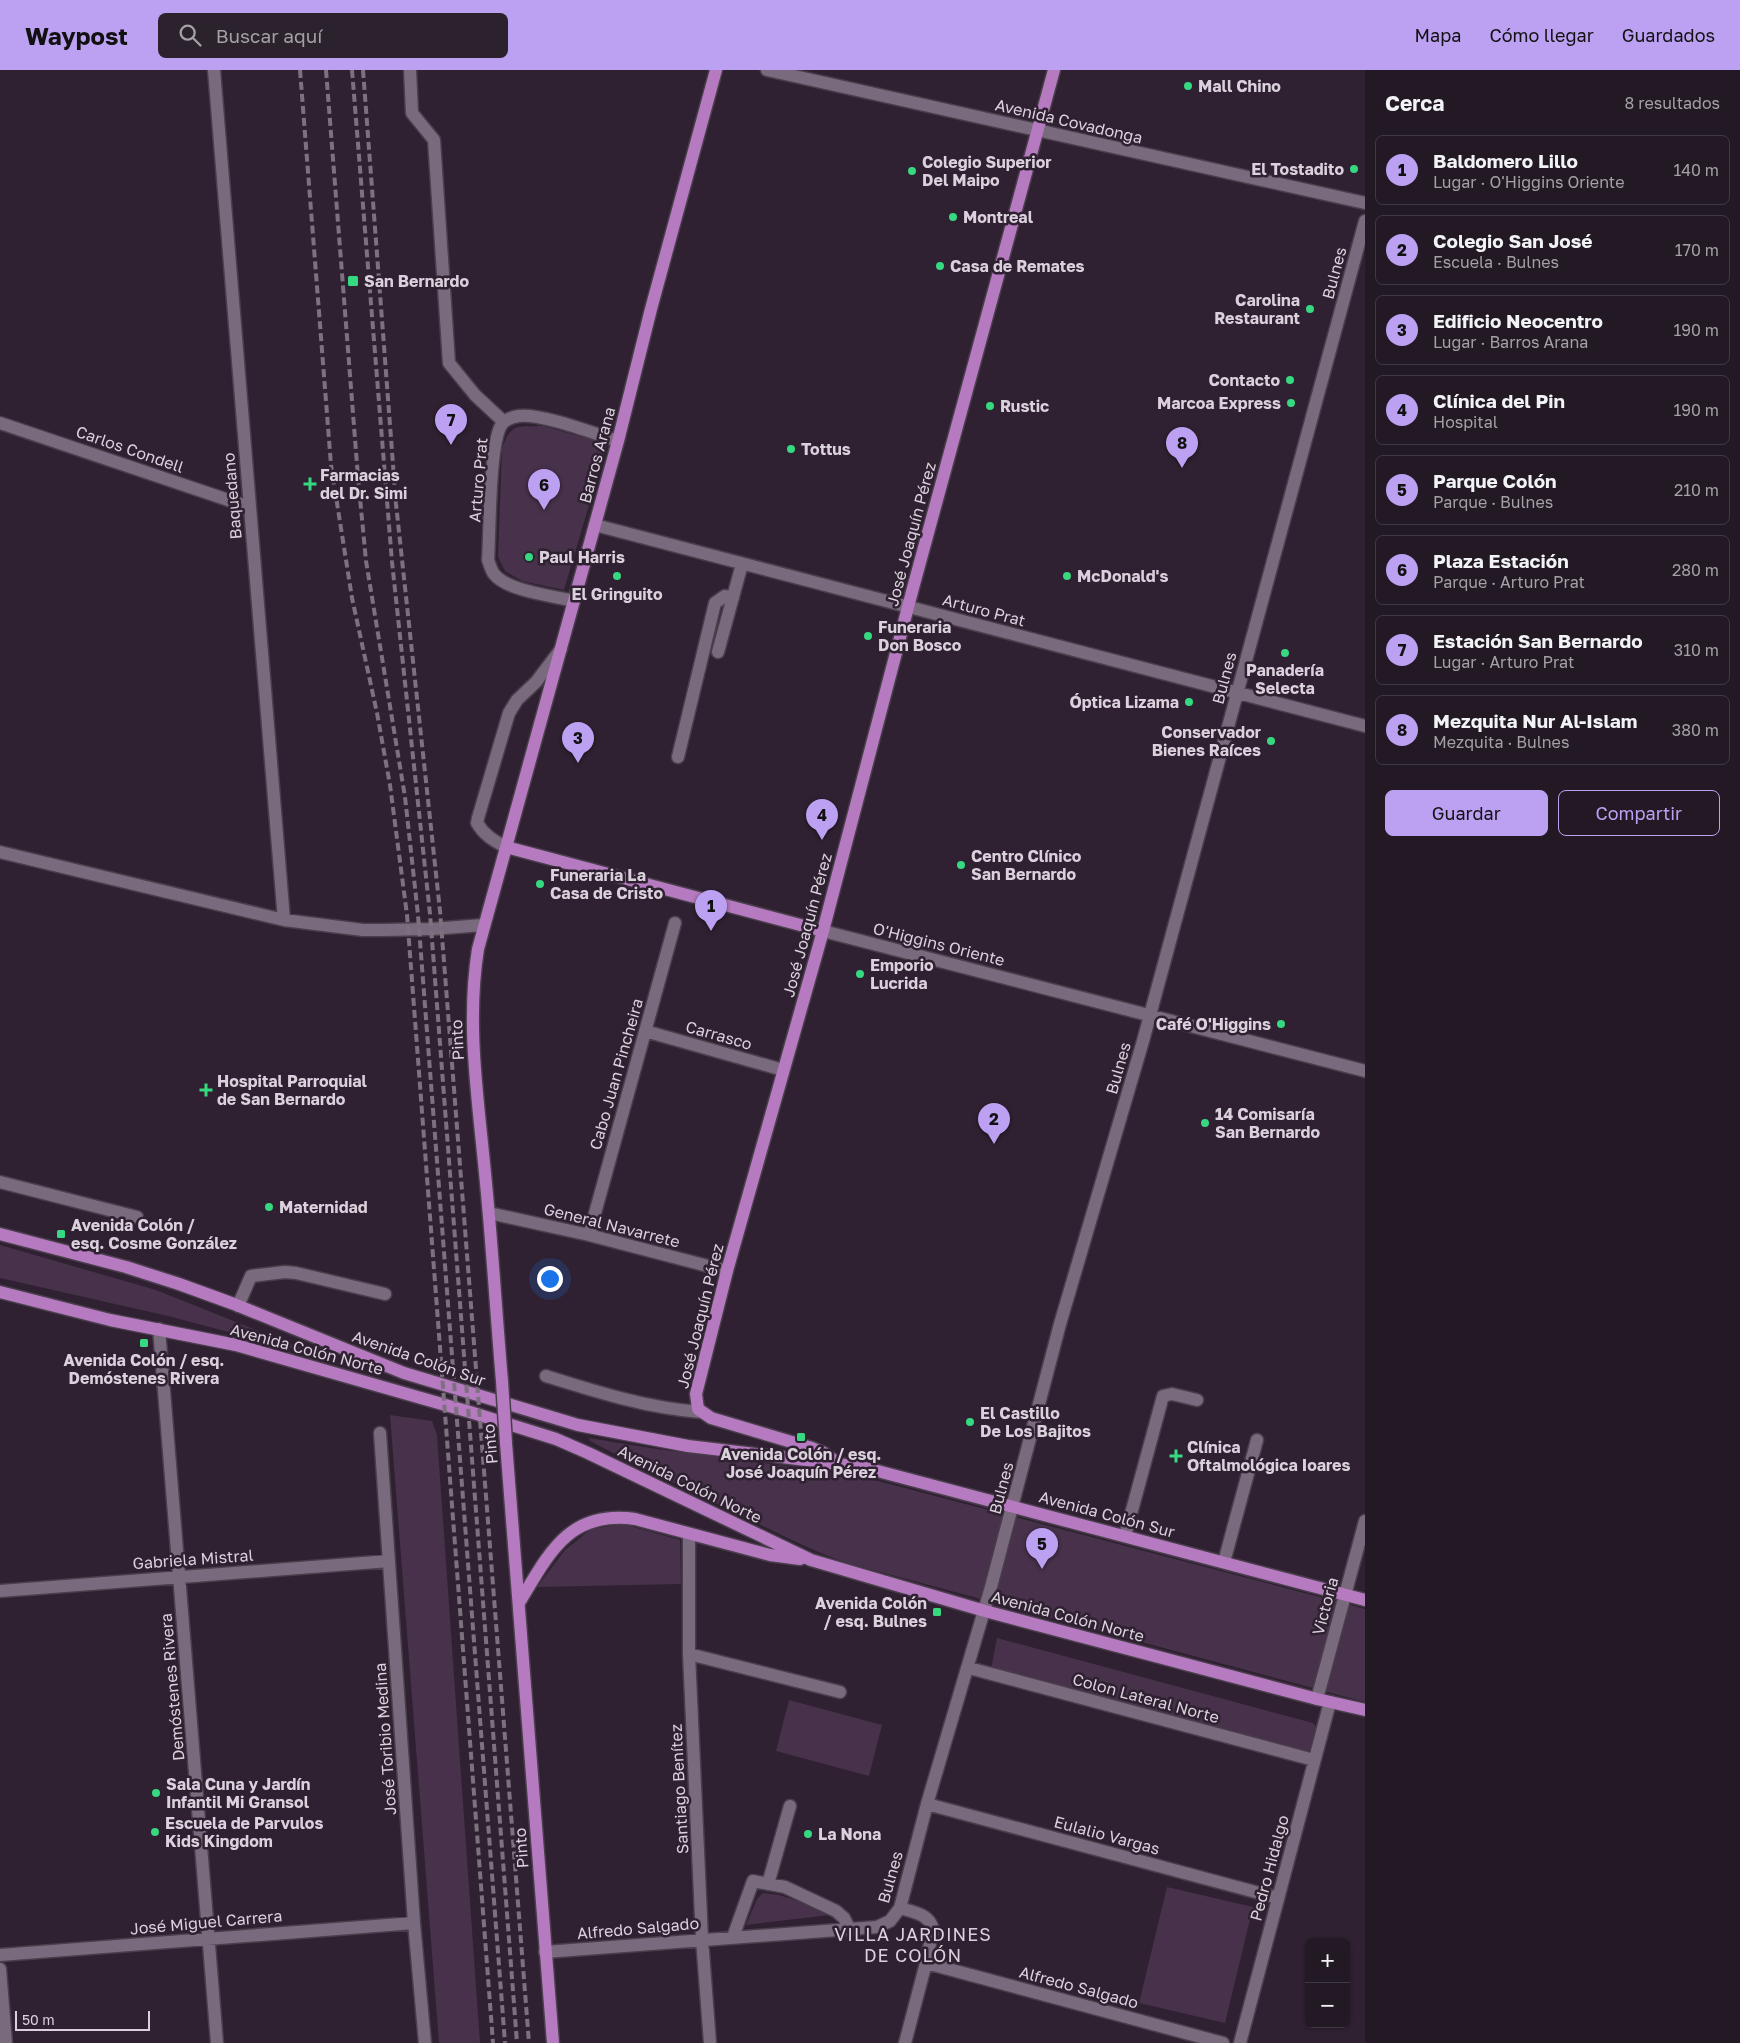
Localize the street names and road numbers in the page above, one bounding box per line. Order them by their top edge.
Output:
street label: Avenida Covadonga [993,94,1145,148]
street label: Bulnes [1317,245,1351,301]
street label: Barros Arana [575,405,619,505]
street label: Carlos Condell [73,421,187,477]
street label: Arturo Prat [464,437,492,523]
street label: Baquedano [218,452,246,540]
street label: José Joaquín Pérez [882,460,940,608]
street label: Arturo Prat [940,589,1028,631]
street label: Bulnes [1207,650,1241,706]
street label: José Joaquín Pérez [778,851,836,999]
street label: O'Higgins Oriente [871,918,1007,970]
street label: Cabo Juan Pincheira [585,996,647,1152]
street label: Carrasco [684,1016,754,1054]
street label: Pinto [446,1019,468,1061]
street label: Bulnes [1101,1040,1135,1096]
street label: General Navarrete [542,1198,682,1252]
street label: José Joaquín Pérez [672,1242,728,1390]
street label: Avenida Colón Norte [228,1319,386,1379]
street label: Avenida Colón Sur [350,1326,488,1390]
street label: Pinto [478,1423,502,1465]
street label: Avenida Colón Norte [615,1440,765,1528]
street label: Bulnes [984,1460,1018,1516]
street label: Avenida Colón Sur [1037,1486,1177,1542]
street label: Gabriela Mistral [132,1545,254,1573]
street label: Victoria [1308,1575,1342,1637]
street label: Avenida Colón Norte [989,1586,1147,1646]
street label: Demóstenes Rivera [156,1612,188,1762]
street label: José Toribio Medina [370,1662,400,1816]
street label: Colon Lateral Norte [1070,1669,1222,1727]
street label: Santiago Benítez [666,1724,692,1854]
street label: Eulalio Vargas [1052,1811,1162,1859]
street label: Pedro Hidalgo [1245,1813,1293,1923]
street label: Pinto [510,1827,532,1869]
street label: Bulnes [873,1849,907,1905]
street label: José Miguel Carrera [129,1905,283,1939]
street label: Alfredo Salgado [576,1913,700,1943]
street label: Alfredo Salgado [1017,1962,1141,2012]

